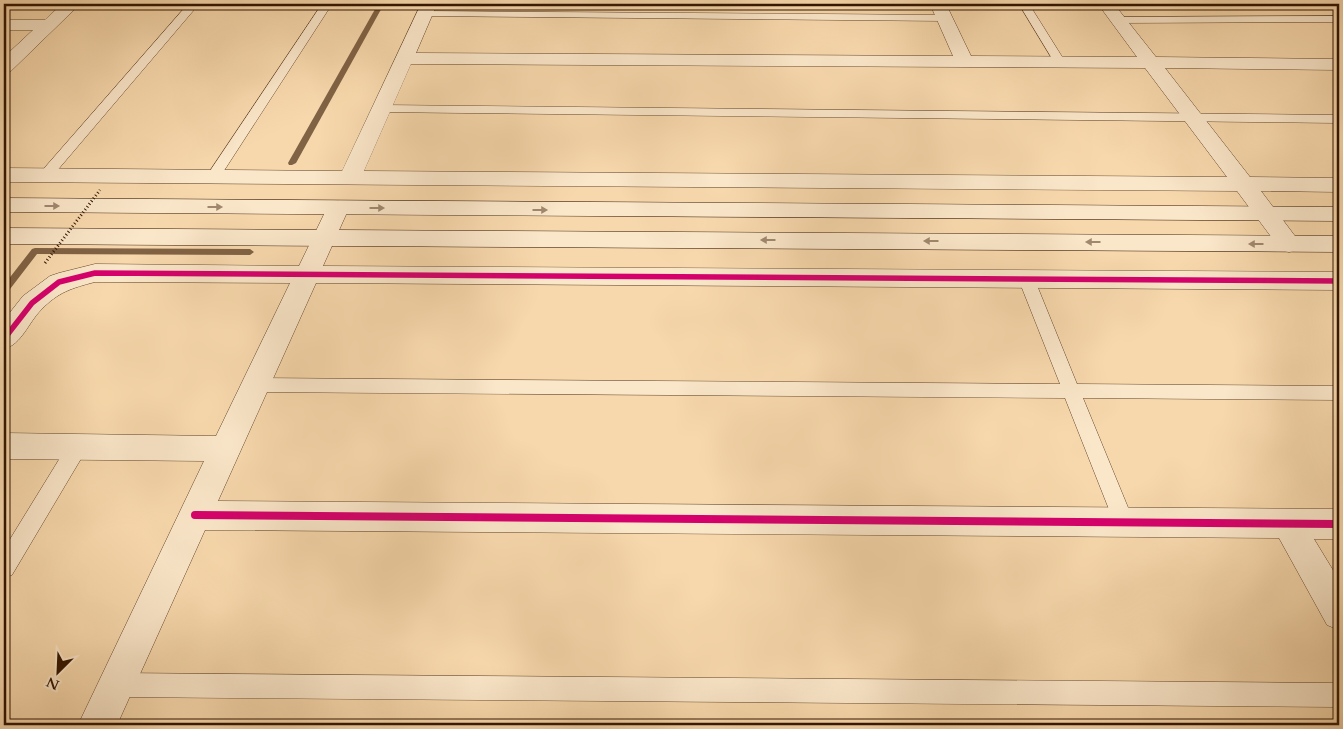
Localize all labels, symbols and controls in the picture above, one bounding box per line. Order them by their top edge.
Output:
one-way arrow [45,202,61,210]
one-way arrow [207,203,223,211]
one-way arrow [370,204,386,212]
one-way arrow [532,206,548,214]
one-way arrow [760,236,776,244]
one-way arrow [922,237,938,245]
one-way arrow [1085,238,1101,246]
one-way arrow [1247,239,1263,247]
north arrow [32,646,82,696]
text: N [43,672,62,695]

